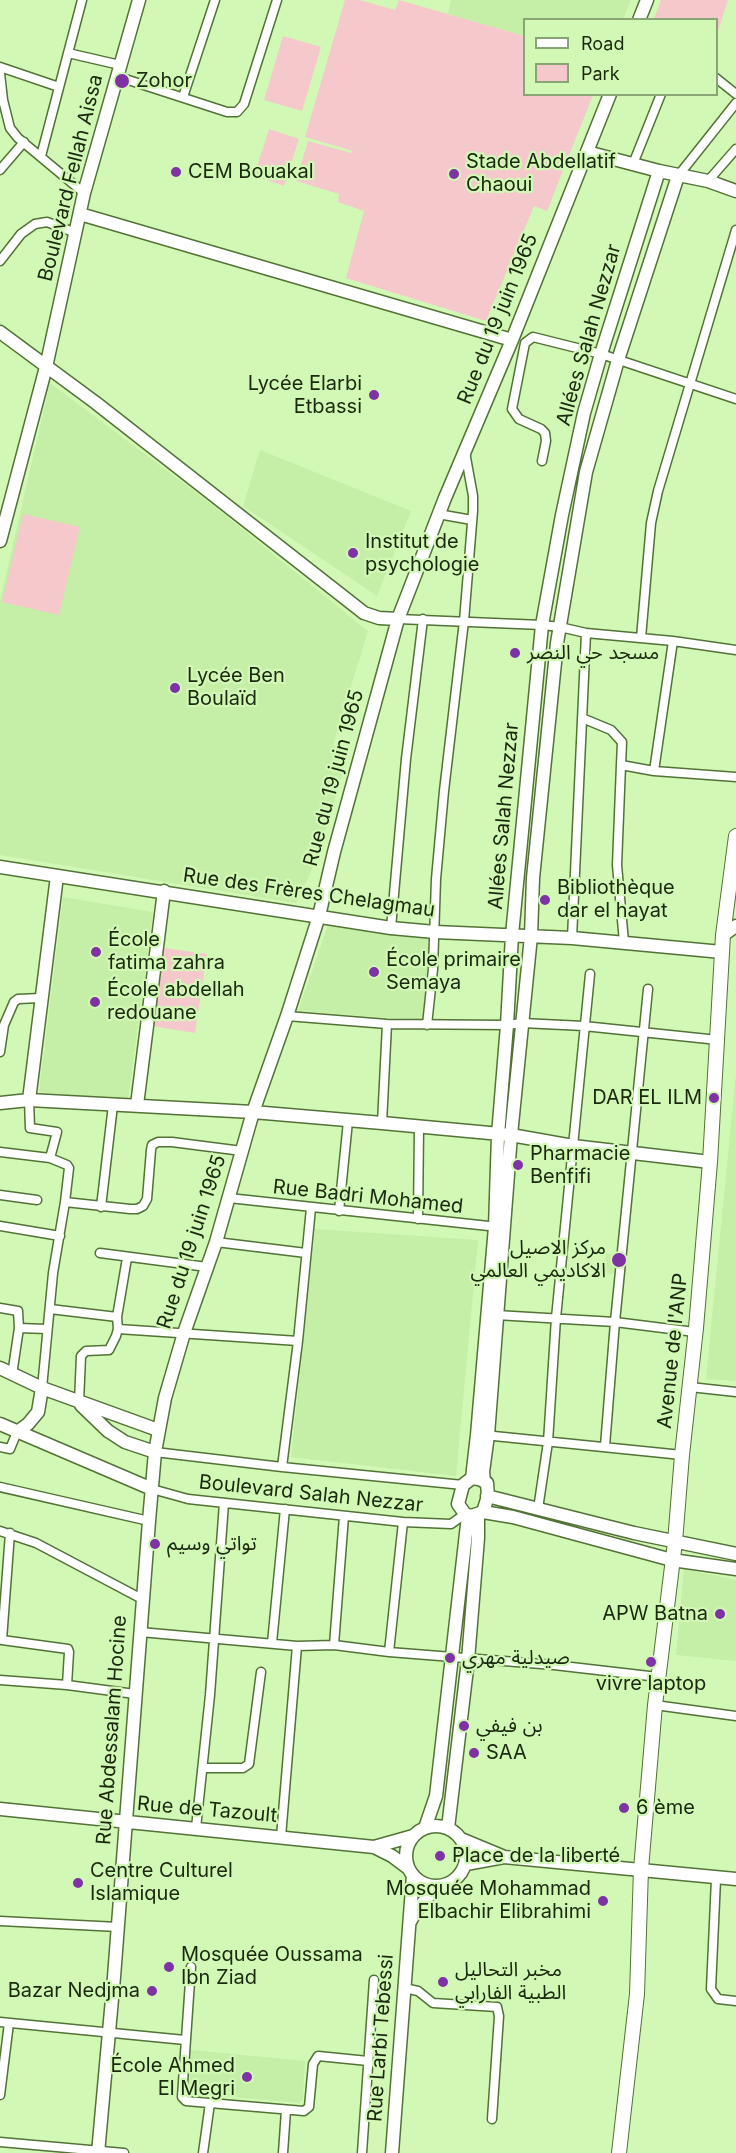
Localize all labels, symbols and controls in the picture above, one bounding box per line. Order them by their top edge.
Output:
legend [523,18,718,96]
text: Road [581,33,624,54]
text: Park [581,63,620,84]
place label: Zohor [136,69,192,93]
street label: Boulevard Fellah Aissa [34,72,108,284]
marker: Zohor [113,72,131,90]
place label: Stade Abdellatif Chaoui [466,150,616,197]
place label: CEM Bouakal [188,160,314,184]
marker: CEM Bouakal [169,165,183,179]
marker: Stade Abdellatif Chaoui [447,167,461,181]
street label: Rue du 19 juin 1965 [453,230,543,408]
street label: Allées Salah Nezzar [552,241,626,429]
place label: Lycée Elarbi Etbassi [248,372,362,419]
marker: Lycée Elarbi Etbassi [367,388,381,402]
place label: Institut de psychologie [365,530,480,577]
marker: Institut de psychologie [346,546,360,560]
place label: مسجد حي النصر [527,641,659,665]
marker: مسجد حي النصر [508,646,522,660]
place label: Lycée Ben Boulaïd [187,664,285,711]
marker: Lycée Ben Boulaïd [168,681,182,695]
street label: Rue du 19 juin 1965 [299,687,369,869]
street label: Allées Salah Nezzar [484,721,524,911]
street label: Rue des Frères Chelagmau [181,863,437,923]
place label: Bibliothèque dar el hayat [557,876,675,923]
marker: Bibliothèque dar el hayat [538,893,552,907]
place label: École fatima zahra [108,928,225,975]
marker: École fatima zahra [89,945,103,959]
place label: École primaire Semaya [386,948,521,995]
marker: École primaire Semaya [367,965,381,979]
place label: École abdellah redouane [107,978,245,1025]
marker: École abdellah redouane [88,995,102,1009]
place label: DAR EL ILM [592,1086,702,1110]
marker: DAR EL ILM [707,1091,721,1105]
place label: Pharmacie Benfifi [530,1142,630,1189]
street label: Rue du 19 juin 1965 [152,1152,232,1332]
marker: Pharmacie Benfifi [511,1158,525,1172]
street label: Rue Badri Mohamed [272,1175,464,1219]
place label: مركز الاصيل الاكاديمي العالمي [470,1236,606,1283]
marker: مركز الاصيل الاكاديمي العالمي [610,1251,628,1269]
street label: Avenue de l'ANP [653,1272,693,1430]
street label: Boulevard Salah Nezzar [198,1470,424,1518]
place label: تواتي وسيم [167,1532,257,1556]
marker: تواتي وسيم [148,1537,162,1551]
place label: APW Batna [602,1602,708,1626]
marker: APW Batna [713,1607,727,1621]
street label: Rue Abdessalam Hocine [92,1614,132,1846]
place label: صيدلية مهري [462,1646,570,1670]
marker: صيدلية مهري [443,1651,457,1665]
marker: vivre laptop [644,1655,658,1669]
place label: vivre laptop [596,1672,706,1696]
place label: بن فيفي [476,1714,543,1738]
marker: بن فيفي [457,1719,471,1733]
place label: SAA [486,1741,527,1765]
marker: SAA [467,1746,481,1760]
street label: Rue de Tazoult [136,1792,278,1828]
place label: 6 ème [636,1796,695,1820]
marker: 6 ème [617,1801,631,1815]
place label: Place de la liberté [452,1844,620,1868]
marker: Place de la liberté [433,1849,447,1863]
place label: Centre Culturel Islamique [90,1859,233,1906]
marker: Centre Culturel Islamique [71,1876,85,1890]
place label: Mosquée Mohammad Elbachir Elibrahimi [386,1877,591,1924]
marker: Mosquée Mohammad Elbachir Elibrahimi [596,1894,610,1908]
place label: Mosquée Oussama Ibn Ziad [181,1943,363,1990]
street label: Rue Larbi Tebessi [363,1953,399,2123]
place label: مخبر التحاليل الطبية الفارابي [455,1958,566,2005]
marker: Mosquée Oussama Ibn Ziad [162,1960,176,1974]
marker: مخبر التحاليل الطبية الفارابي [436,1975,450,1989]
place label: Bazar Nedjma [8,1979,140,2003]
marker: Bazar Nedjma [145,1984,159,1998]
place label: École Ahmed El Megri [110,2054,235,2101]
marker: École Ahmed El Megri [240,2070,254,2084]

